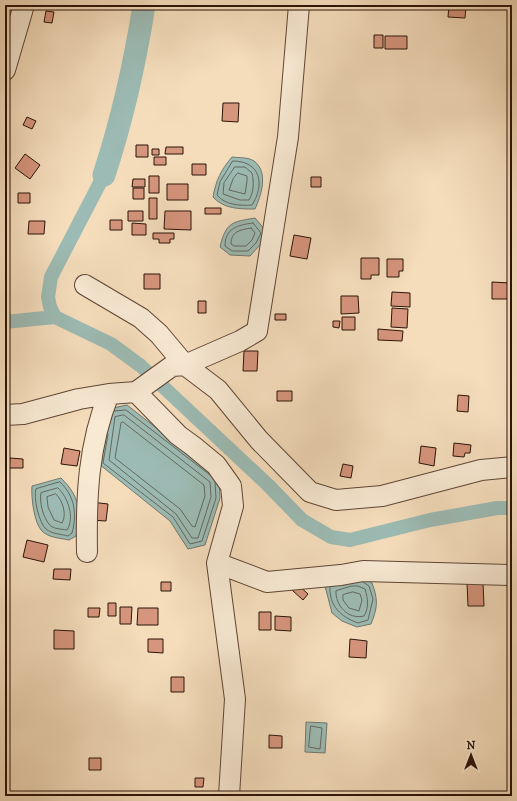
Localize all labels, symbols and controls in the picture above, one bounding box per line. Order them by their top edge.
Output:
north arrow [451,735,491,775]
text: N [466,739,476,753]

